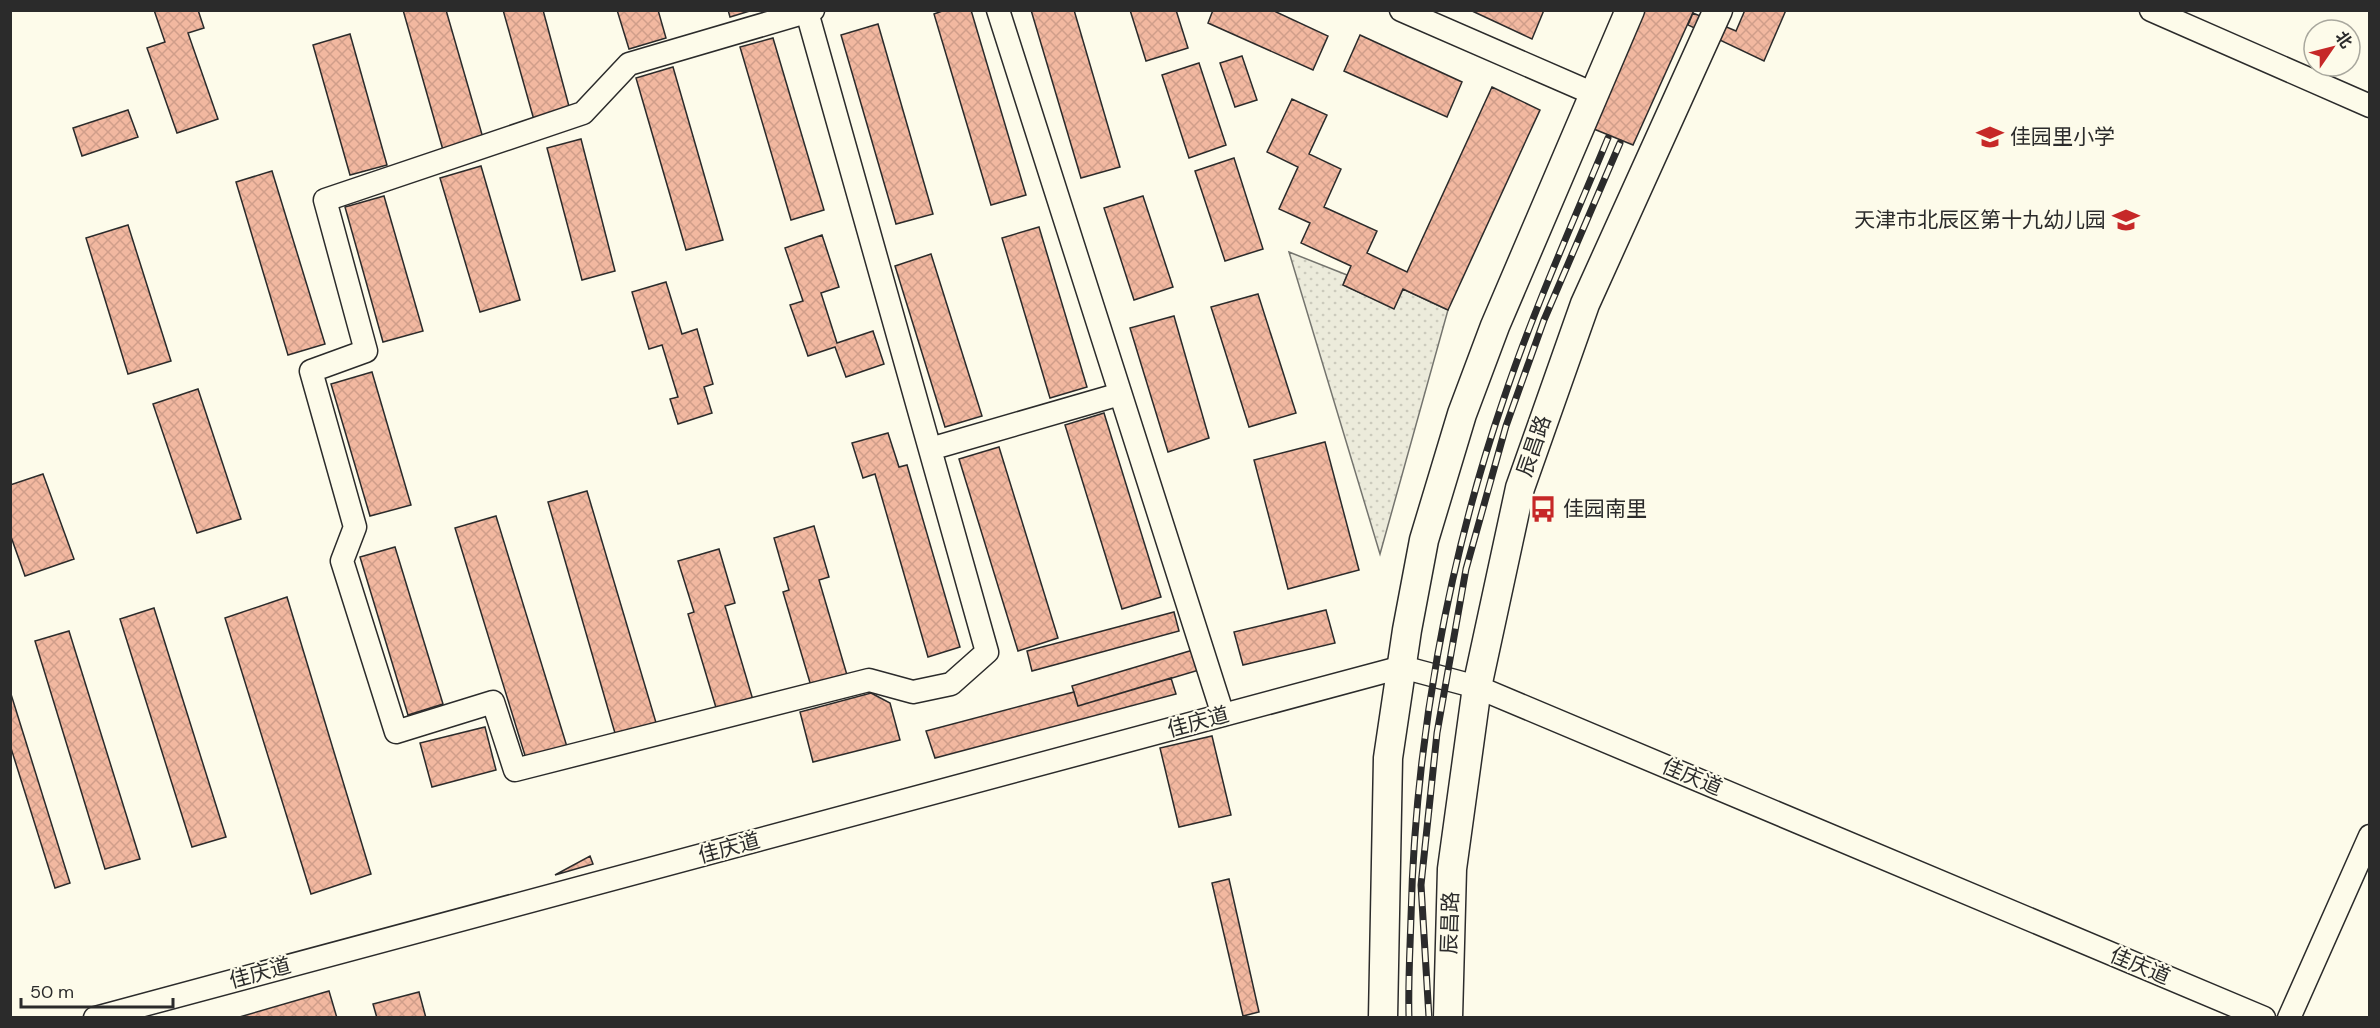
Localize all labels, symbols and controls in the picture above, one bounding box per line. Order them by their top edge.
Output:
north arrow [2302,18,2362,78]
text: 北 [2331,27,2357,52]
school or university icon: 佳园里小学 [1975,122,2005,152]
place label: 佳园里小学 [2010,123,2115,151]
school or university icon: 天津市北辰区第十九幼儿园 [2111,205,2141,235]
place label: 天津市北辰区第十九幼儿园 [1854,206,2106,234]
street label: 辰昌路 [1511,412,1557,480]
bus stop icon: 佳园南里 [1528,494,1558,524]
place label: 佳园南里 [1563,495,1647,523]
street label: 佳庆道 [1164,700,1232,744]
street label: 佳庆道 [1658,752,1726,802]
street label: 佳庆道 [695,826,763,870]
street label: 辰昌路 [1435,891,1465,955]
street label: 佳庆道 [2106,941,2174,991]
street label: 佳庆道 [226,951,294,995]
scale bar [21,971,172,1009]
text: 50 m [30,980,74,1004]

